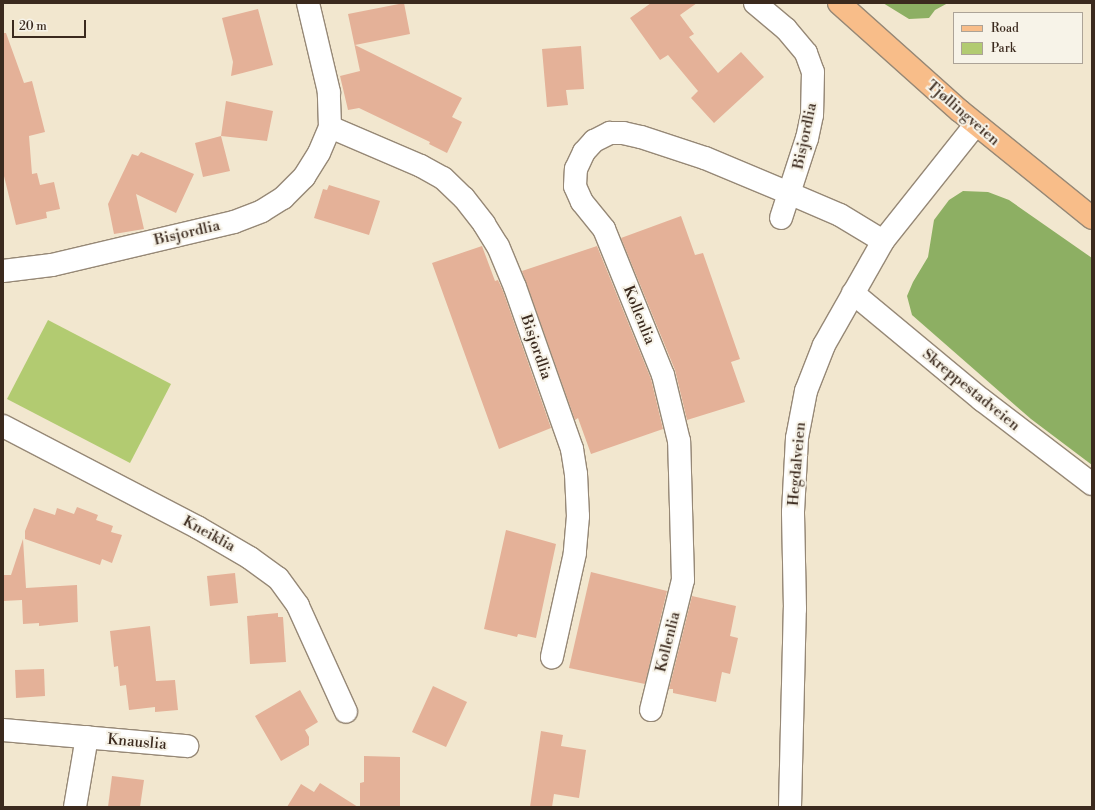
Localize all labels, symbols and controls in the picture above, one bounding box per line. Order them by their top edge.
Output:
scale bar [14,12,88,38]
legend [953,12,1083,64]
text: 20 m [19,19,47,34]
text: Road [991,21,1019,36]
text: Park [991,41,1016,56]
street label: Tjøllingveien [923,76,1003,150]
street label: Bisjordlia [789,101,821,171]
street label: Bisjordlia [152,217,222,249]
street label: Kollenlia [619,283,659,347]
street label: Bisjordlia [517,312,555,382]
street label: Skreppestadveien [919,345,1023,435]
street label: Hegdalveien [784,421,810,507]
street label: Kneiklia [180,512,238,556]
street label: Kollenlia [652,610,684,674]
street label: Knauslia [107,730,167,754]

